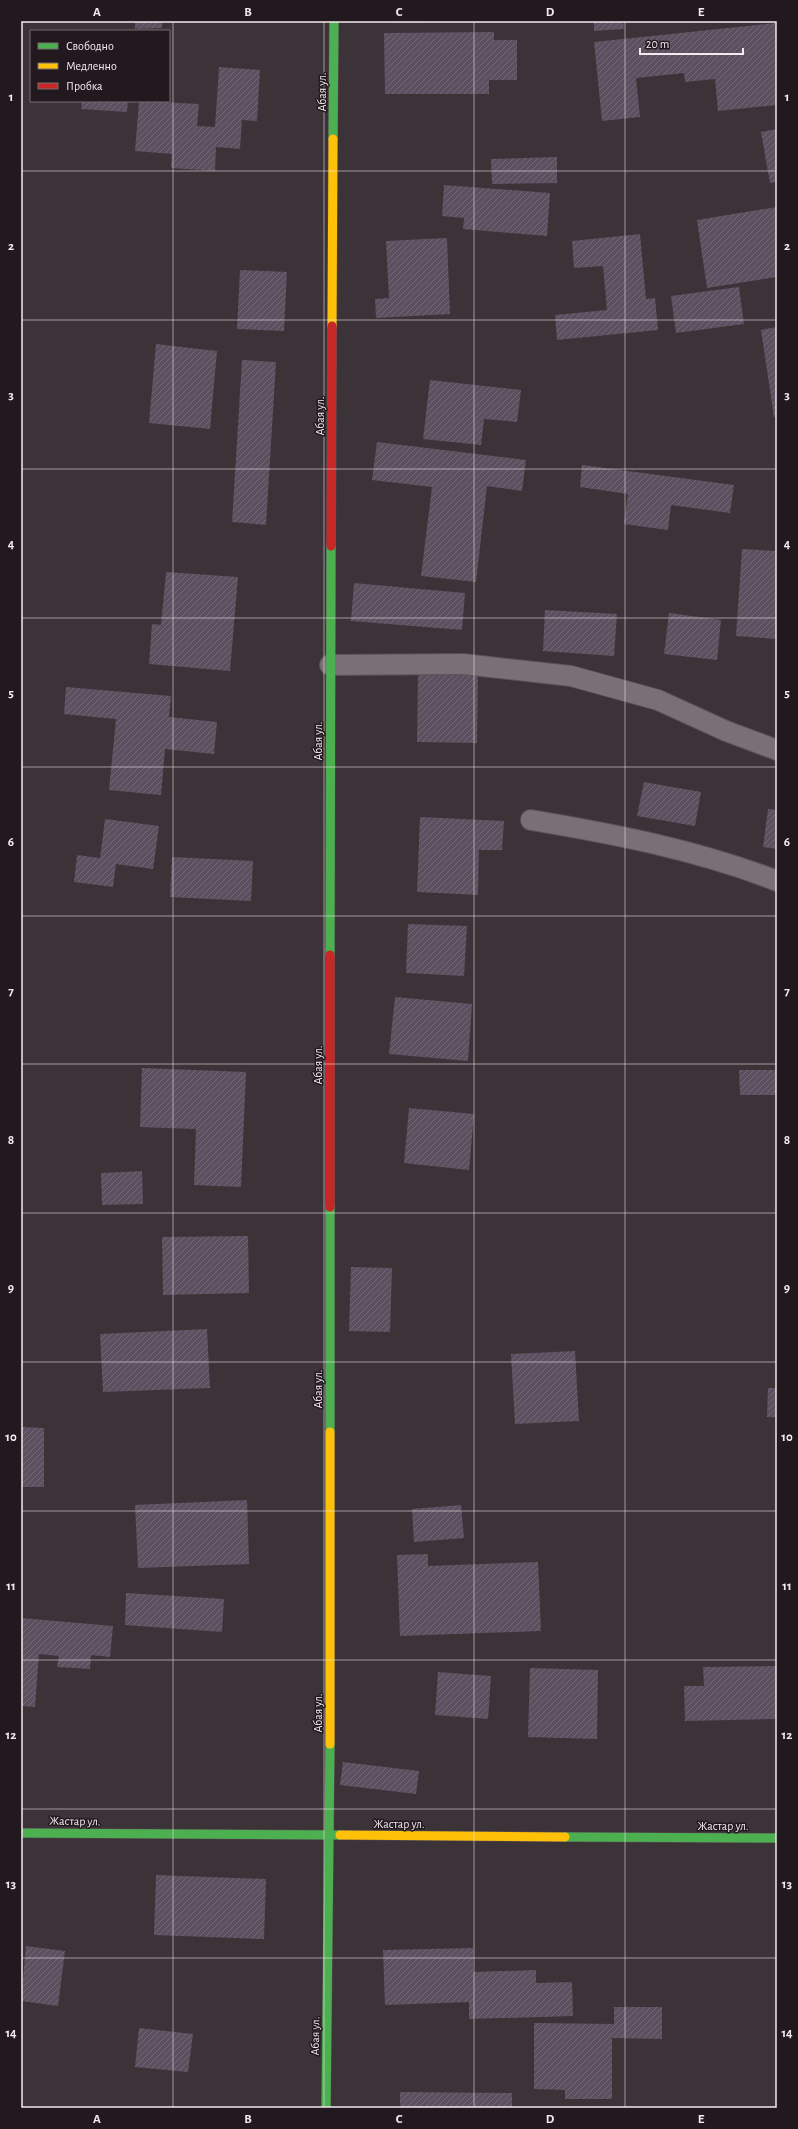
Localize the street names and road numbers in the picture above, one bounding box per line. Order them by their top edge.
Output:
street label: Абая ул. [316,72,329,112]
street label: Абая ул. [314,396,327,436]
street label: Абая ул. [312,721,325,761]
street label: Абая ул. [312,1045,325,1085]
street label: Абая ул. [312,1369,325,1409]
street label: Абая ул. [312,1693,325,1733]
street label: Жастар ул. [49,1815,101,1828]
street label: Жастар ул. [373,1818,425,1831]
street label: Жастар ул. [697,1820,749,1833]
street label: Абая ул. [309,2016,322,2056]

